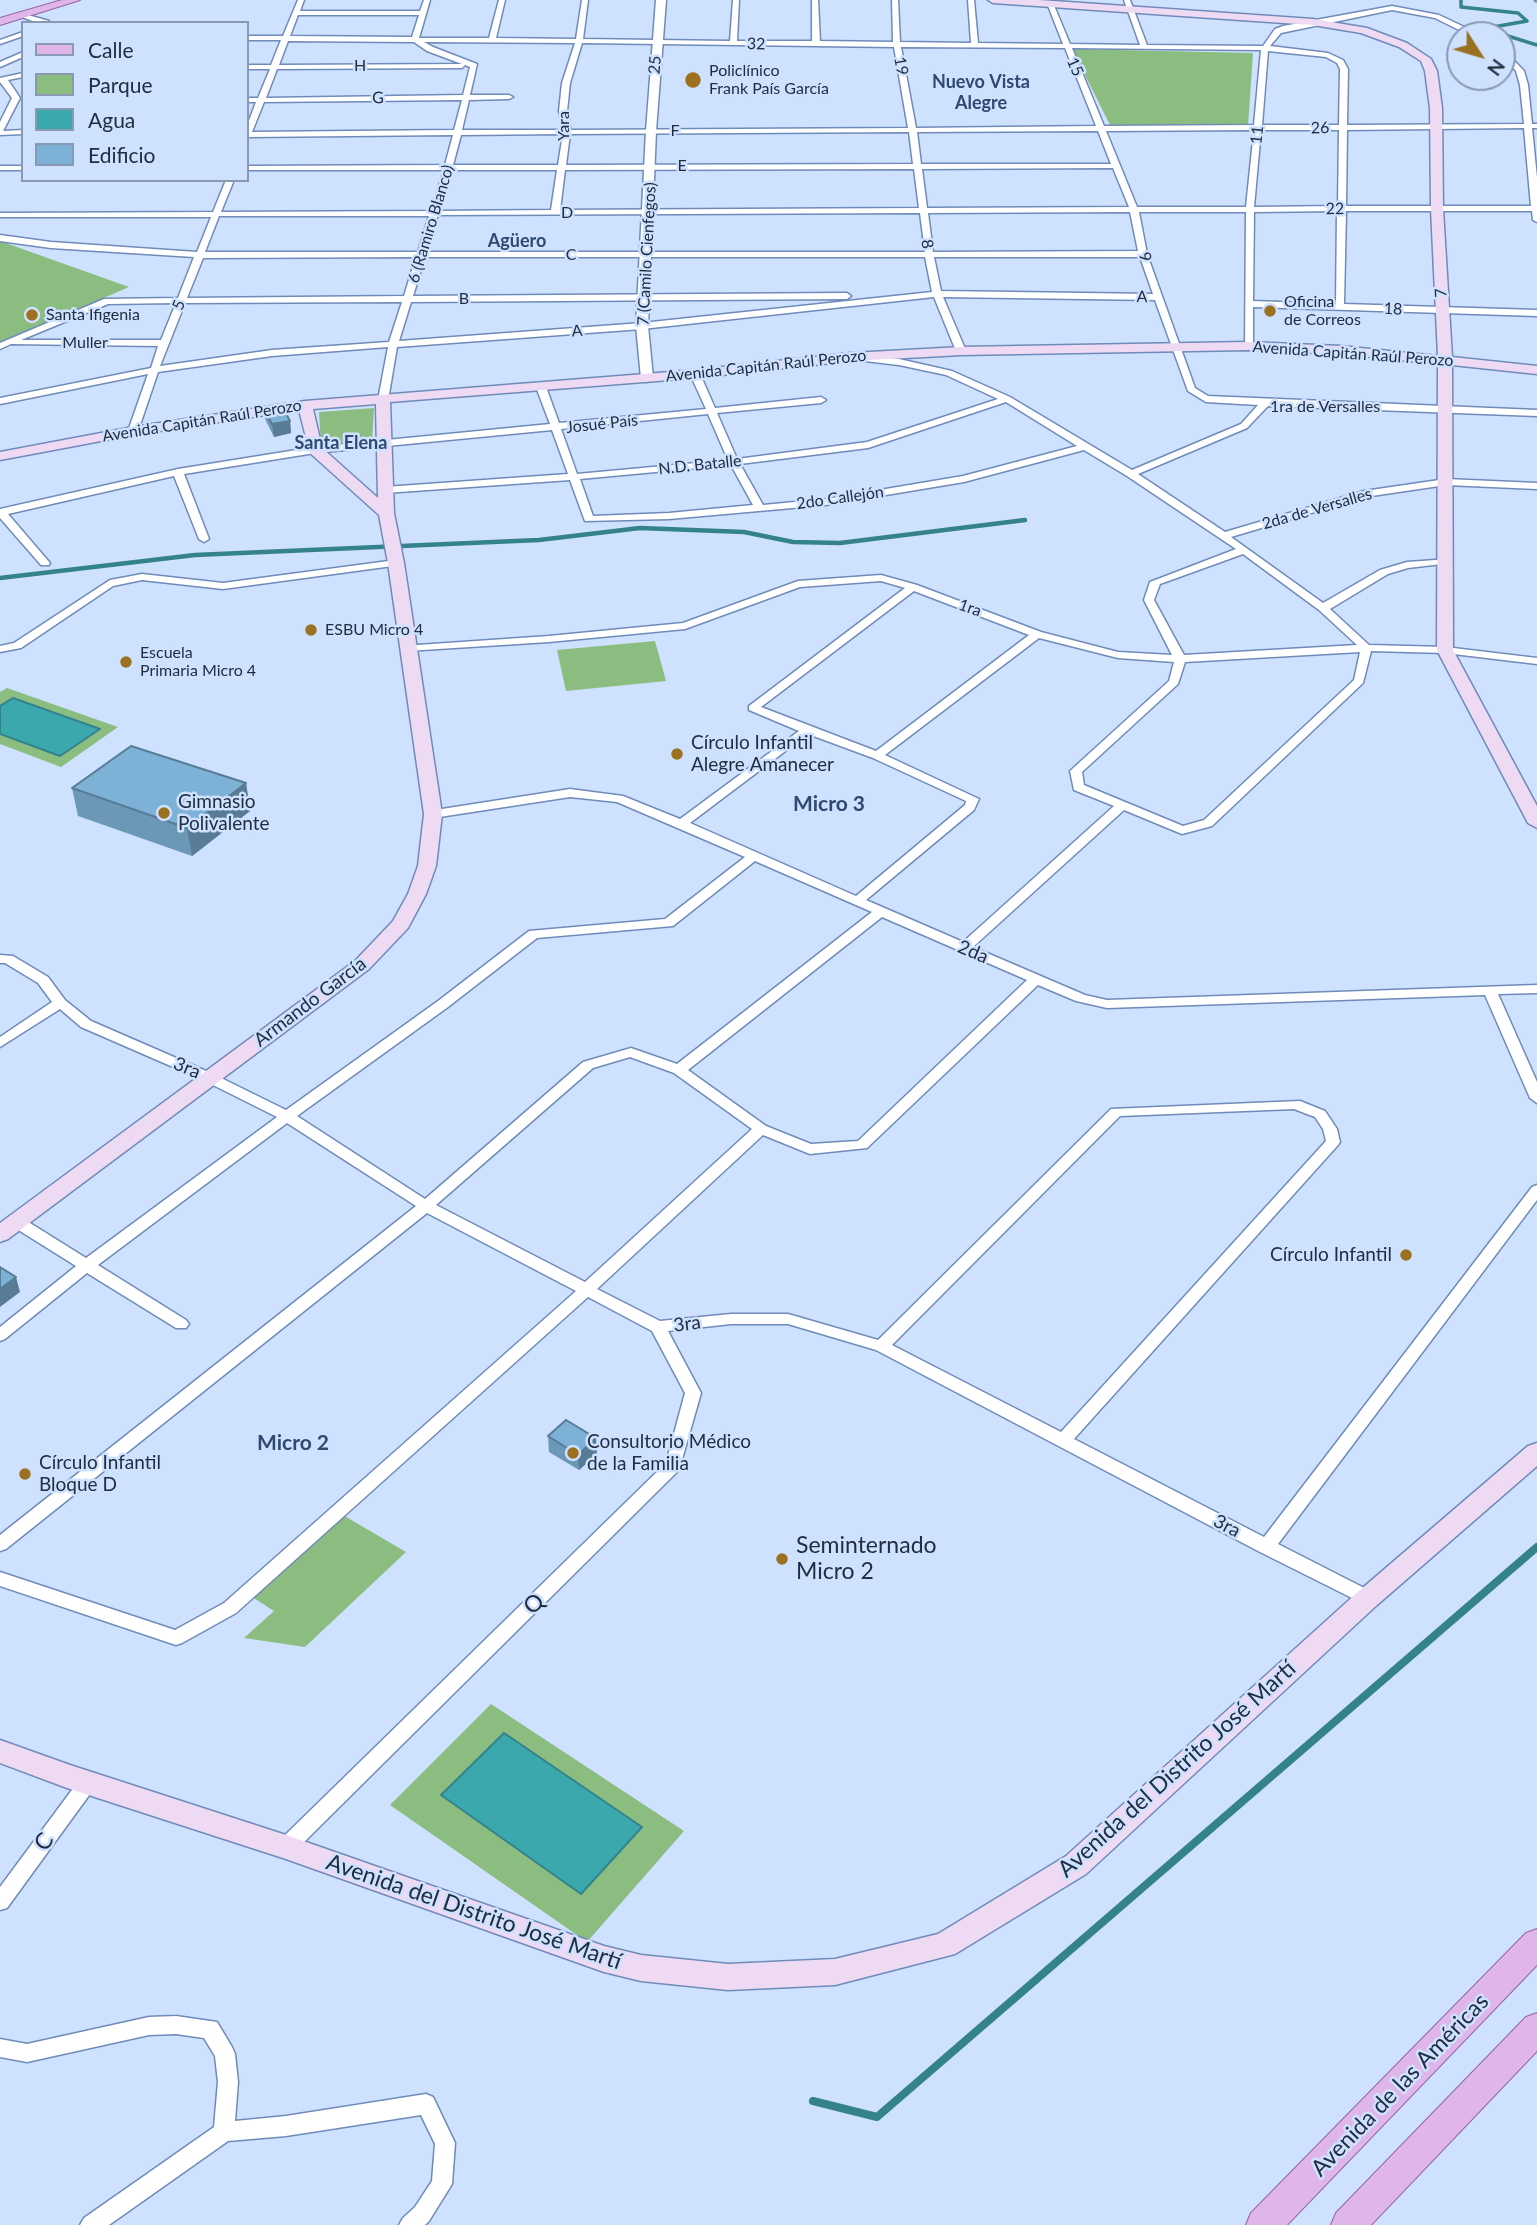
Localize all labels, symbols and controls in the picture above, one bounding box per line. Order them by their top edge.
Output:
legend [21,21,248,182]
north arrow [1446,21,1516,91]
street label: 32 [747,34,765,54]
text: Calle [88,37,133,62]
street label: 25 [645,55,665,75]
street label: 19 [890,55,912,77]
street label: 15 [1062,55,1088,79]
text: N [1483,55,1510,80]
street label: H [354,56,366,76]
place label: Policlínico Frank País García [709,61,829,99]
marker: Policlínico Frank País García [683,70,703,90]
district label: Nuevo Vista Alegre [932,71,1030,114]
text: Parque [88,72,153,97]
street label: G [372,88,384,108]
text: Agua [88,107,135,132]
street label: Yara [554,111,574,141]
street label: 26 [1310,118,1330,138]
street label: F [670,121,680,141]
street label: 11 [1246,125,1268,145]
text: Edificio [88,142,155,167]
street label: E [677,156,687,176]
street label: 6 (Ramiro Blanco) [404,163,458,285]
street label: 7 (Camilo Cienfegos) [634,182,660,326]
street label: 22 [1326,199,1344,219]
street label: D [561,203,573,223]
district label: Agüero [488,230,546,252]
street label: 8 [917,238,937,250]
street label: C [566,245,576,265]
street label: 9 [1134,250,1156,264]
street label: A [1136,287,1148,307]
street label: 7 [1431,288,1451,298]
street label: B [459,289,469,309]
place label: Oficina de Correos [1284,292,1361,330]
street label: 5 [168,297,190,313]
street label: 18 [1383,299,1403,319]
marker: Oficina de Correos [1262,303,1278,319]
place label: Santa Ifigenia [46,305,140,325]
marker: Santa Ifigenia [24,307,40,323]
street label: A [571,321,583,341]
street label: Muller [62,333,108,353]
street label: Avenida Capitán Raúl Perozo [1252,337,1454,371]
street label: Avenida Capitán Raúl Perozo [665,346,867,386]
street label: Avenida Capitán Raúl Perozo [101,396,303,446]
street label: 1ra de Versalles [1270,397,1380,417]
street label: Josué País [565,411,639,437]
district label: Santa Elena [295,432,387,454]
street label: N.D. Batalle [658,451,742,479]
street label: 2do Callejón [795,482,885,514]
street label: 2da de Versalles [1260,484,1374,534]
street label: 1ra [956,595,984,621]
place label: ESBU Micro 4 [325,620,423,640]
marker: ESBU Micro 4 [303,622,319,638]
place label: Escuela Primaria Micro 4 [140,643,256,681]
marker: Escuela Primaria Micro 4 [118,654,134,670]
place label: Círculo Infantil Alegre Amanecer [691,732,834,776]
marker: Círculo Infantil Alegre Amanecer [669,746,685,762]
place label: Gimnasio Polivalente [178,791,270,835]
district label: Micro 3 [793,791,865,817]
marker: Gimnasio Polivalente [156,805,172,821]
street label: 2da [954,935,992,969]
street label: Armando García [249,952,371,1052]
street label: 3ra [170,1052,204,1084]
place label: Círculo Infantil [1270,1244,1392,1266]
marker: Círculo Infantil [1398,1247,1414,1263]
street label: 3ra [672,1311,702,1337]
district label: Micro 2 [257,1430,329,1456]
place label: Consultorio Médico de la Familia [587,1431,751,1475]
marker: Consultorio Médico de la Familia [565,1445,581,1461]
place label: Círculo Infantil Bloque D [39,1452,161,1496]
marker: Círculo Infantil Bloque D [17,1466,33,1482]
street label: 3ra [1210,1510,1244,1542]
place label: Seminternado Micro 2 [796,1532,937,1586]
marker: Seminternado Micro 2 [774,1551,790,1567]
street label: Q [518,1588,550,1620]
street label: Avenida del Distrito José Martí [1052,1655,1302,1883]
street label: C [28,1828,60,1856]
street label: Avenida del Distrito José Martí [323,1848,625,1976]
street label: Avenida de las Américas [1306,1988,1494,2182]

